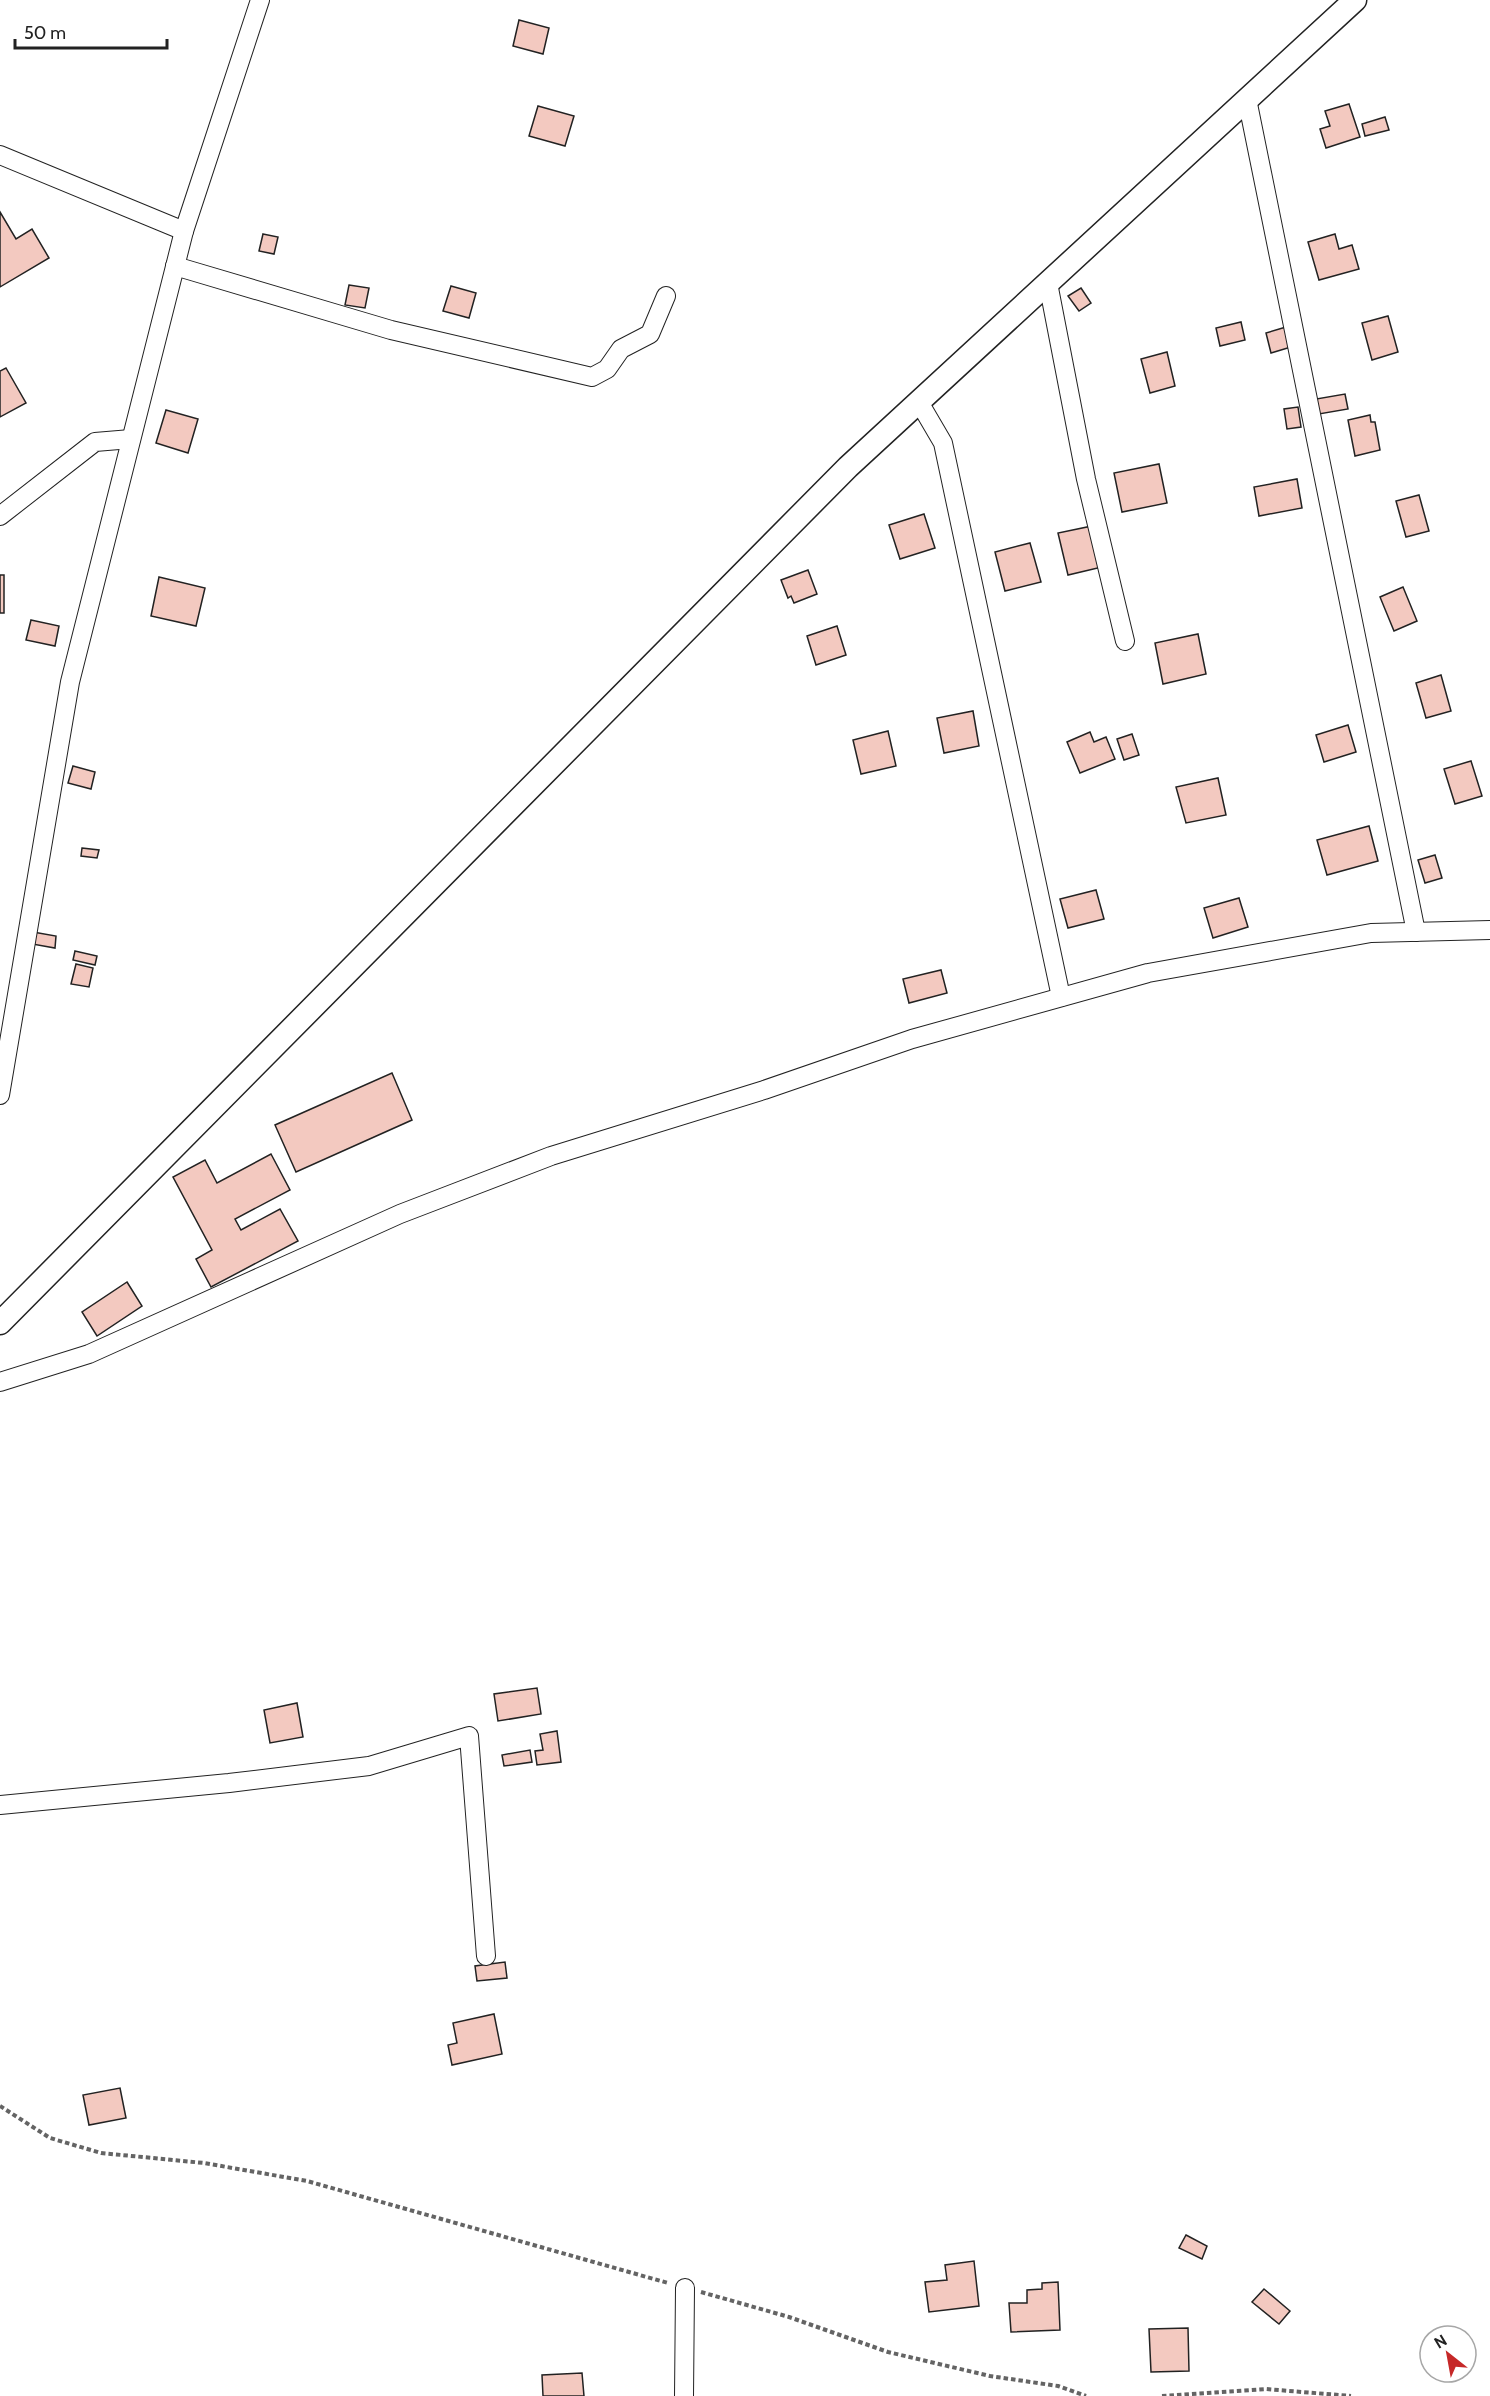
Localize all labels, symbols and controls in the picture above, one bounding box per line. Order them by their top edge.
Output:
scale bar [15,12,166,50]
text: 50 m [24,22,66,44]
north arrow [1418,2324,1478,2384]
text: N [1431,2331,1450,2353]

